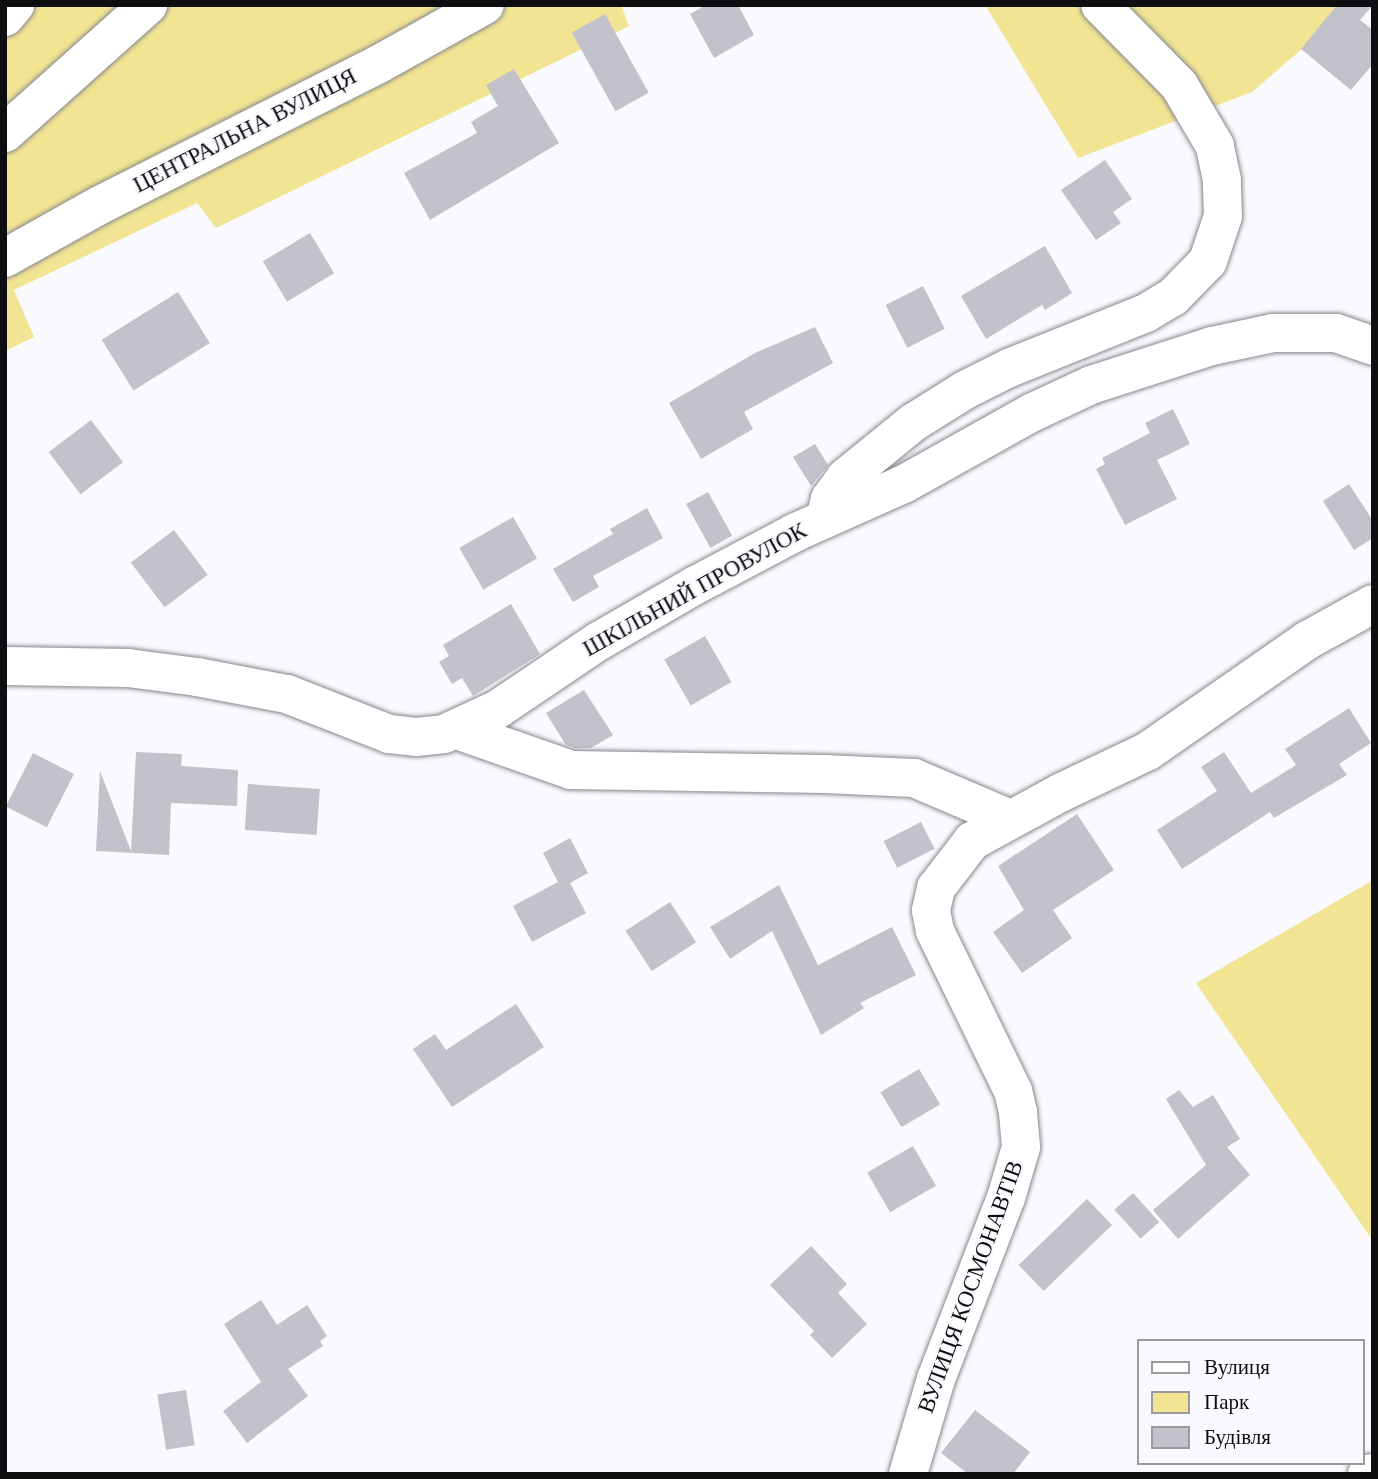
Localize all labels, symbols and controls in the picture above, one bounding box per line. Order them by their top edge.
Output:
street label: ЦЕНТРАЛЬНА ВУЛИЦЯ [129,63,361,199]
street label: ШКІЛЬНИЙ ПРОВУЛОК [578,517,812,663]
street label: ВУЛИЦЯ КОСМОНАВТІВ [912,1157,1030,1417]
legend [1136,1339,1364,1465]
text: Вулиця [1204,1355,1270,1379]
text: Парк [1204,1390,1249,1414]
text: Будівля [1204,1425,1271,1449]

